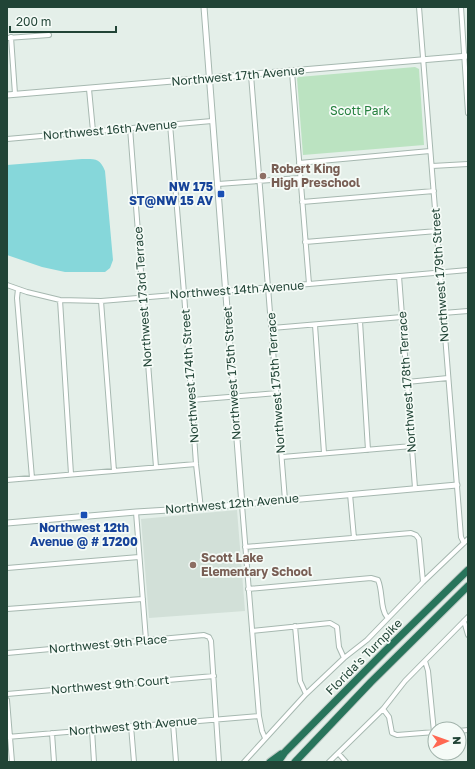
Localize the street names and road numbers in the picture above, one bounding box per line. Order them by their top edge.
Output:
street label: Northwest 17th Avenue [171,62,305,89]
street label: Northwest 16th Avenue [42,116,178,143]
street label: Northwest 179th Street [427,207,452,342]
street label: Northwest 173rd Terrace [130,226,155,368]
street label: Northwest 14th Avenue [169,277,305,302]
street label: Northwest 175th Street [219,306,244,440]
street label: Northwest 174th Street [177,308,202,444]
street label: Northwest 178th Terrace [394,311,419,453]
street label: Northwest 175th Terrace [263,312,288,454]
street label: Northwest 12th Avenue [164,490,300,517]
street label: Florida's Turnpike [322,615,405,698]
street label: Northwest 9th Place [48,631,168,656]
street label: Northwest 9th Court [50,672,170,697]
street label: Northwest 9th Avenue [68,712,198,739]

